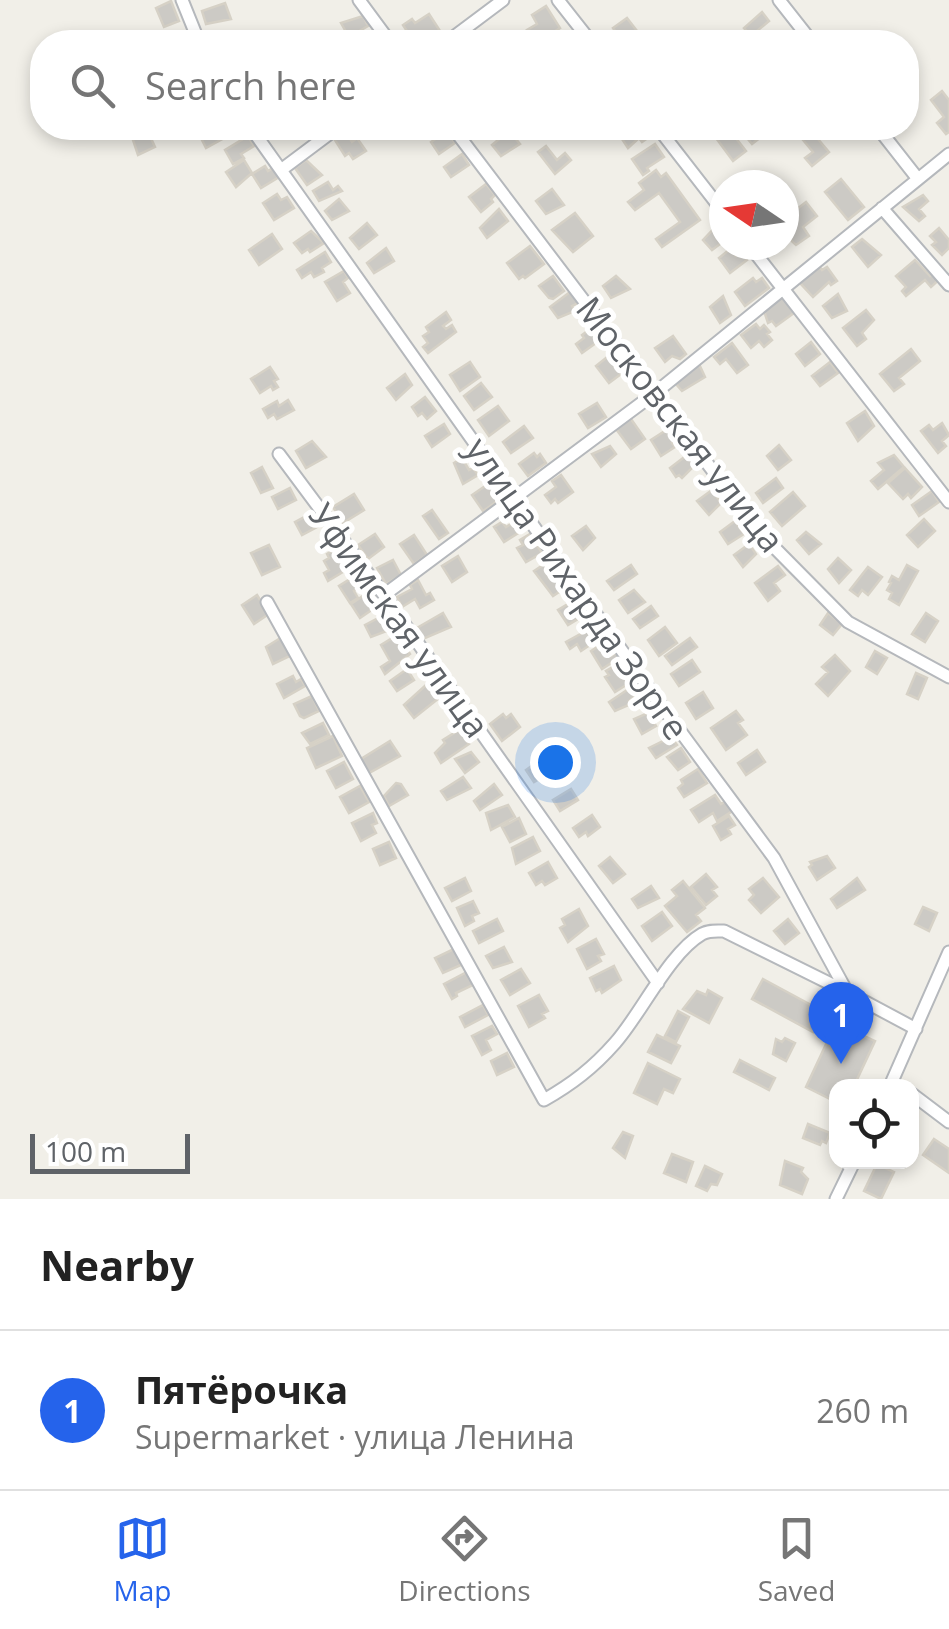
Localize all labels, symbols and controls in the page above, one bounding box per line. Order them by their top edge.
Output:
search box [30,30,919,140]
icon: search [65,58,120,113]
text: Search here [145,59,357,111]
north arrow [709,170,799,260]
street label: Московская улица [566,286,796,562]
street label: улица Рихарда Зорге [456,427,700,749]
street label: Уфимская улица [299,494,501,746]
your location [530,737,581,788]
pin: 1 [808,982,874,1064]
map controls [829,1079,919,1169]
button: locate [829,1079,919,1169]
scale bar [30,1129,190,1174]
text: 100 m [45,1132,126,1170]
text: Nearby [40,1236,194,1293]
text: Пятёрочка [135,1363,348,1415]
text: 1 [63,1389,82,1432]
text: 260 m [816,1389,909,1432]
text: Supermarket · улица Ленина [135,1415,574,1458]
tab: Map [113,1511,171,1609]
tab: Directions [398,1511,531,1609]
tab: Saved [758,1511,835,1609]

